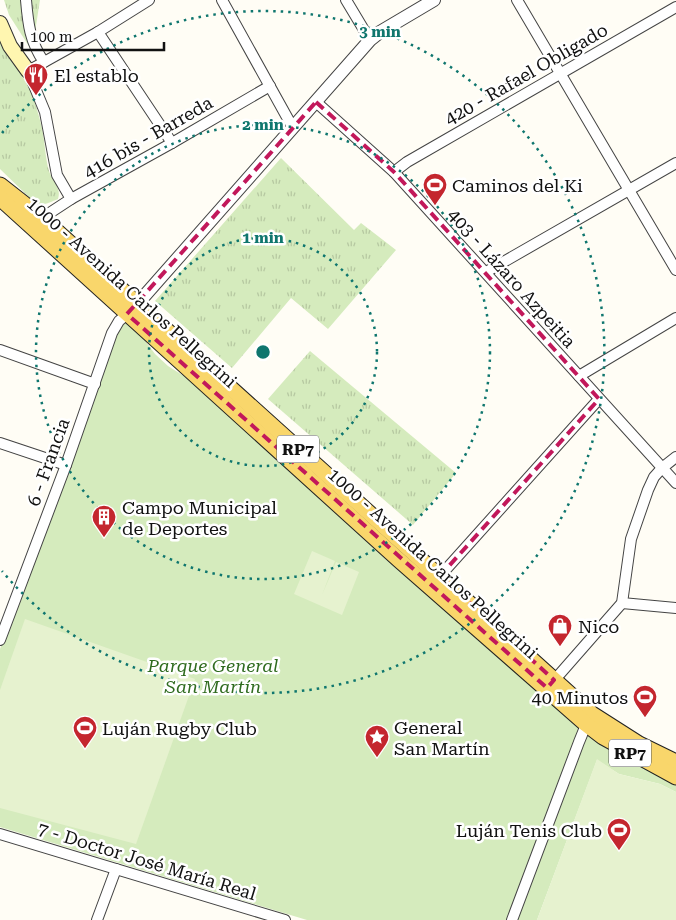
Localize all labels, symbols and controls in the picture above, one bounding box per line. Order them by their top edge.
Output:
street label: 420 - Rafael Obligado [441,19,611,129]
scale bar [22,20,165,52]
text: 3 min [359,23,401,41]
text: 100 m [30,28,73,46]
restaurant icon: El establo [23,62,49,96]
place label: El establo [54,65,139,86]
street label: 416 bis - Barreda [80,91,216,182]
text: 2 min [242,116,284,134]
sports icon: Caminos del Ki [422,172,448,206]
place label: Caminos del Ki [452,175,583,196]
street label: 1000 - Avenida Carlos Pellegrini [23,192,241,392]
street label: 403 - Lázaro Azpeitia [444,204,580,352]
text: 1 min [242,229,284,247]
centre of rings [254,343,272,361]
street label: 6 - Francia [22,415,74,509]
road number: RP7 [277,436,319,462]
street label: 1000 - Avenida Carlos Pellegrini [324,463,542,663]
place label: Campo Municipal de Deportes [122,497,277,539]
building icon: Campo Municipal de Deportes [91,504,117,538]
shop icon: Nico [547,613,573,647]
place label: Nico [578,616,619,637]
park label: Parque General San Martín [147,655,278,697]
sports icon: 40 Minutos [632,684,658,718]
place label: 40 Minutos [532,687,628,708]
sports icon: Luján Rugby Club [72,715,98,749]
place label: General San Martín [394,717,490,759]
place label: Luján Rugby Club [102,718,257,739]
place icon: General San Martín [364,724,390,758]
road number: RP7 [609,740,651,766]
sports icon: Luján Tenis Club [606,817,632,851]
street label: 7 - Doctor José María Real [35,818,259,904]
place label: Luján Tenis Club [456,820,602,841]

